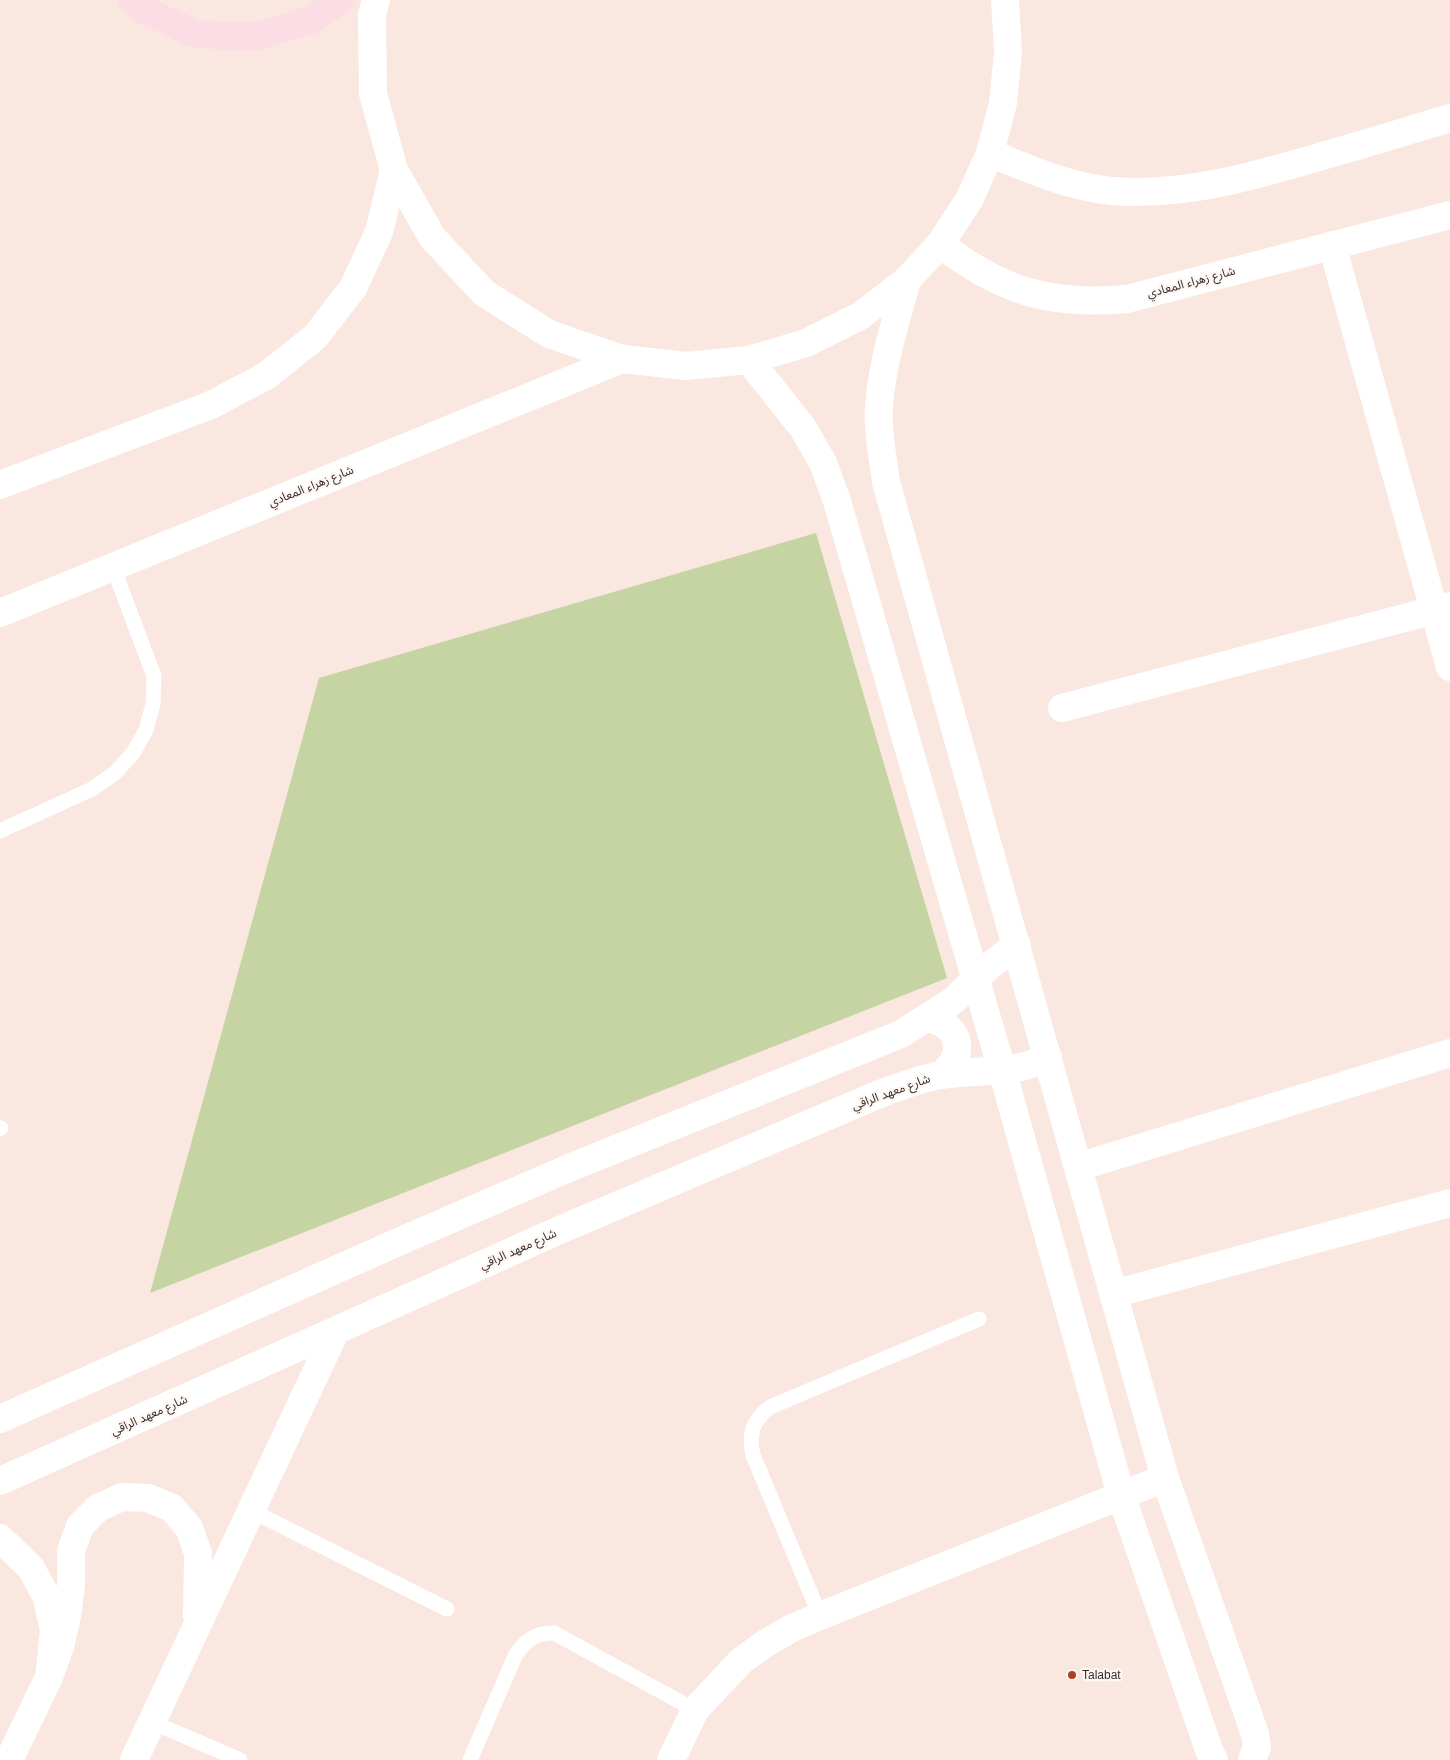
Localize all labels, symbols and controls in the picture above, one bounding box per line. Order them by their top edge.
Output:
street label: شارع زهراء المعادي [1145,264,1237,303]
street label: شارع زهراء المعادي [266,463,357,512]
street label: شارع معهد الراقي [850,1071,933,1115]
street label: شارع معهد الراقي [477,1226,560,1275]
street label: شارع معهد الراقي [108,1392,191,1441]
place label: Talabat [1082,1668,1121,1682]
marker: Talabat [1066,1669,1078,1681]

